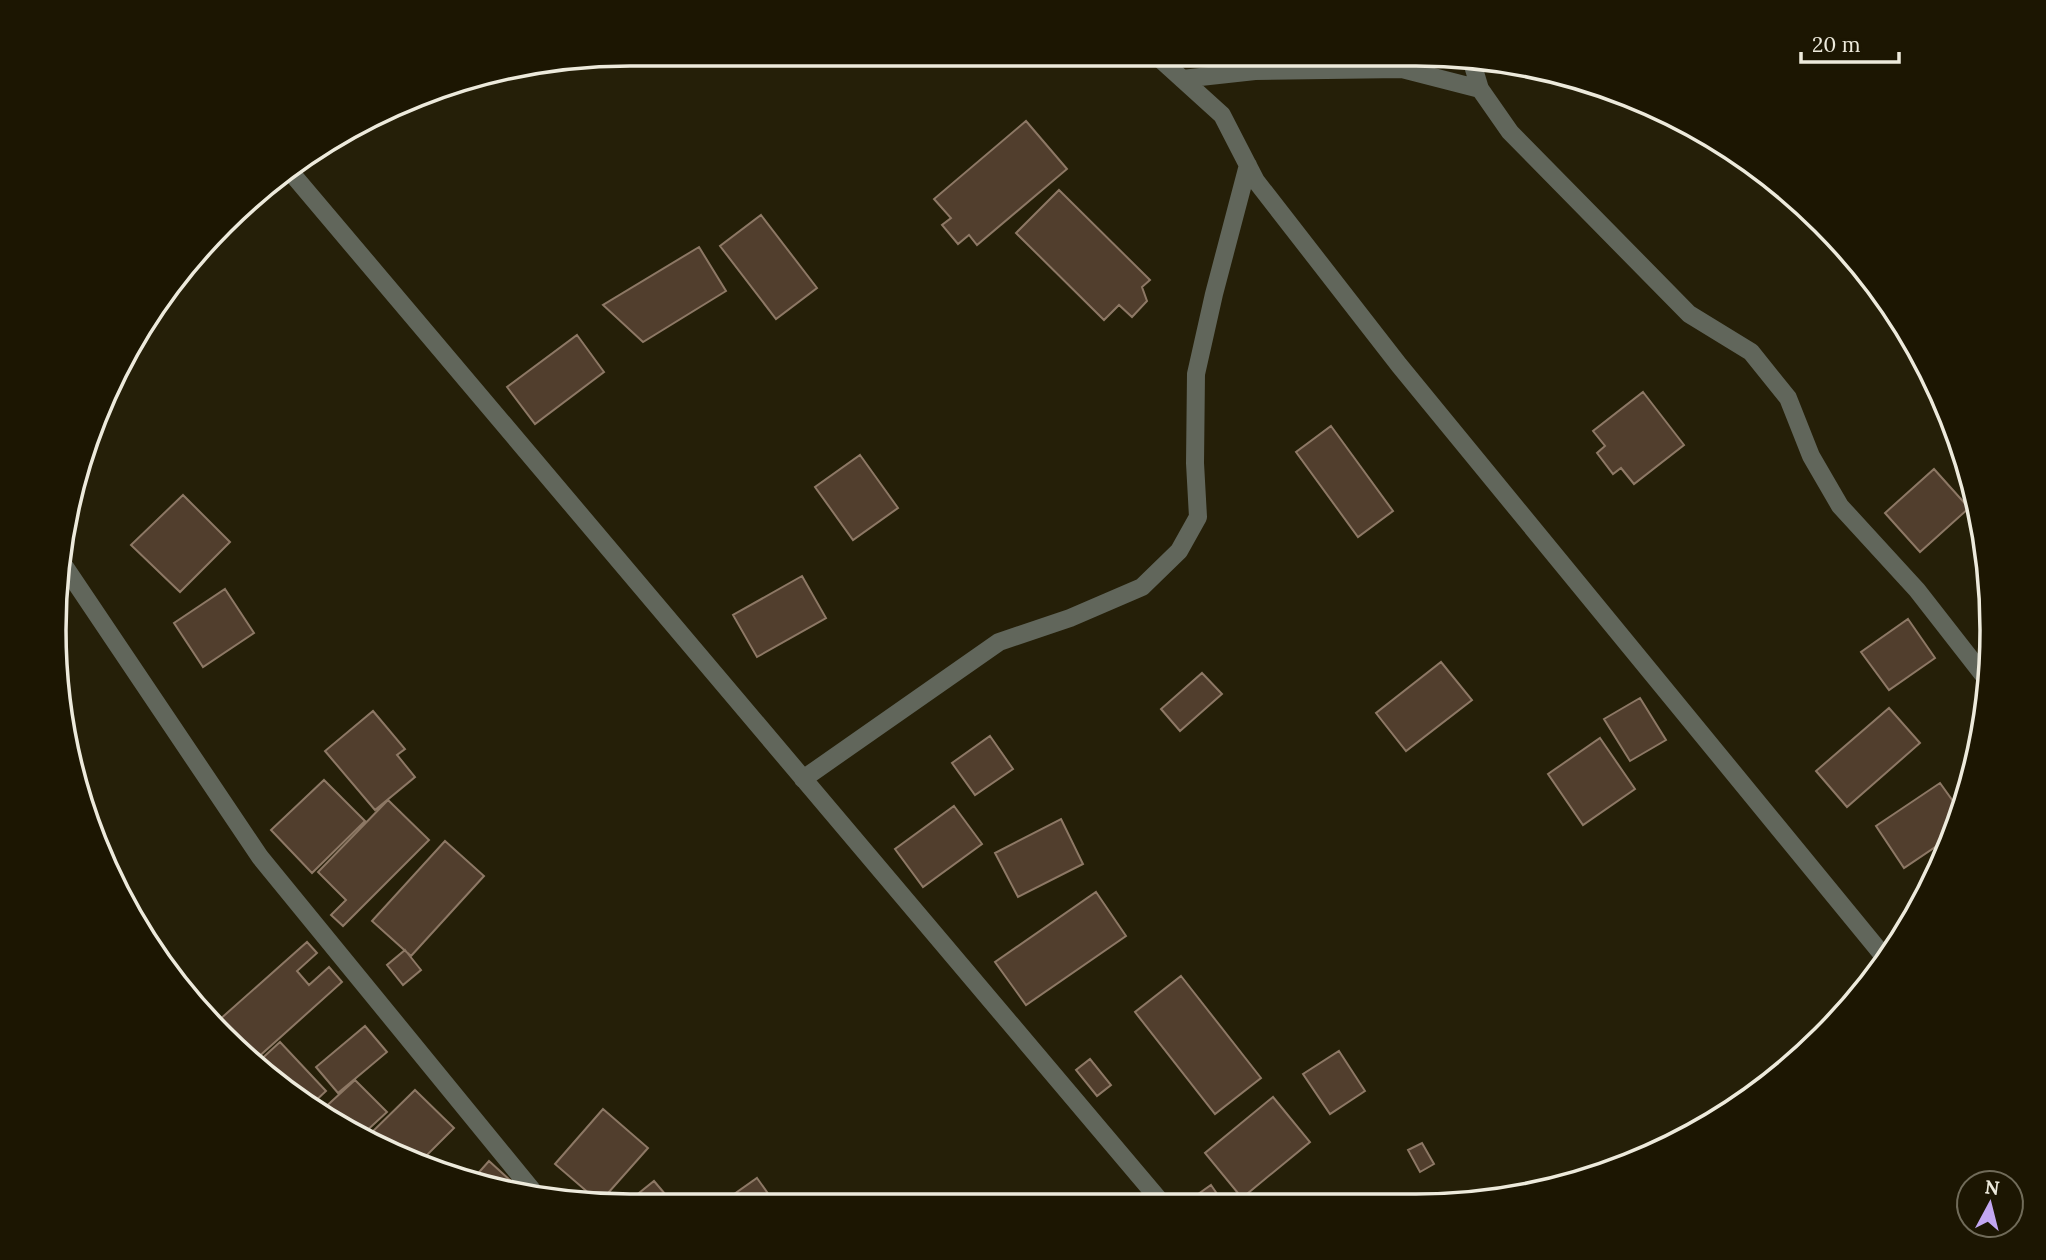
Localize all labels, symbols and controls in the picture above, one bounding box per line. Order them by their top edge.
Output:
scale bar [1801,21,1899,65]
text: 20 m [1812,31,1861,58]
north arrow [1955,1169,2025,1239]
text: N [1983,1174,2001,1200]

